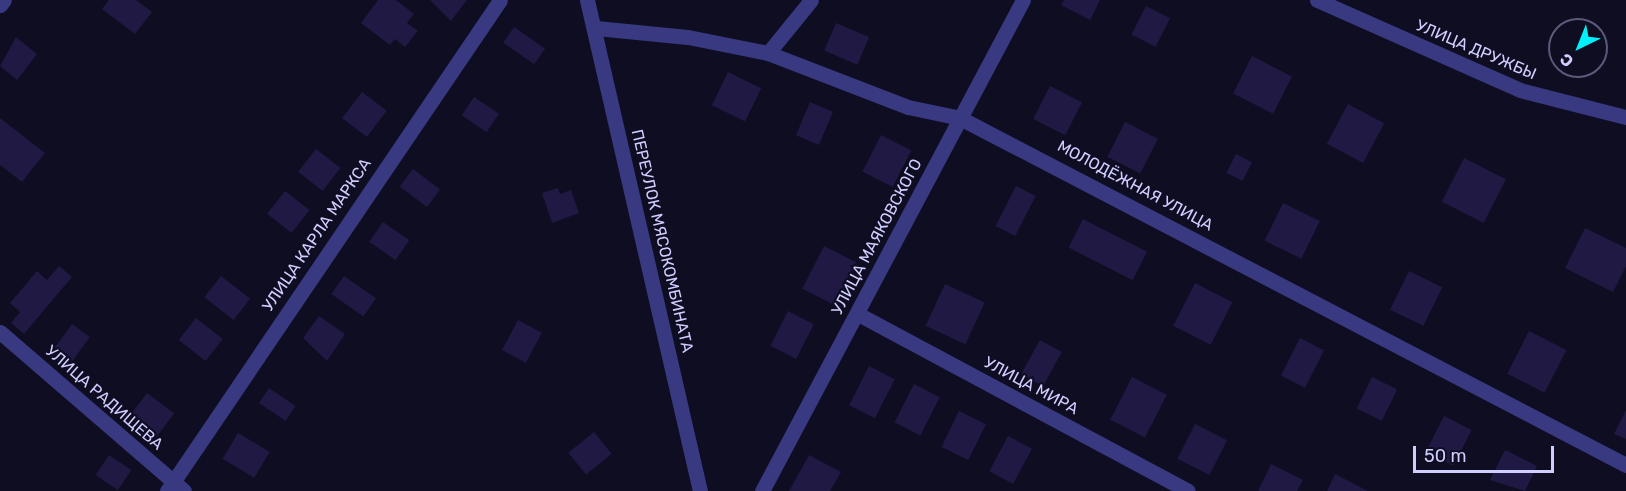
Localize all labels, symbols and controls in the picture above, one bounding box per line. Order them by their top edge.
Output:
street label: УЛИЦА ДРУЖБЫ [1413,16,1539,84]
north arrow [1548,18,1608,78]
text: С [1556,49,1577,71]
street label: ПЕРЕУЛОК МЯСОКОМБИНАТА [627,128,697,354]
street label: МОЛОДЁЖНАЯ УЛИЦА [1054,137,1216,235]
street label: УЛИЦА КАРЛА МАРКСА [259,155,375,315]
street label: УЛИЦА МАЯКОВСКОГО [828,156,926,318]
street label: УЛИЦА РАДИЩЕВА [41,342,167,454]
street label: УЛИЦА МИРА [981,353,1081,419]
scale bar [1416,434,1557,472]
text: 50 m [1424,445,1467,467]

